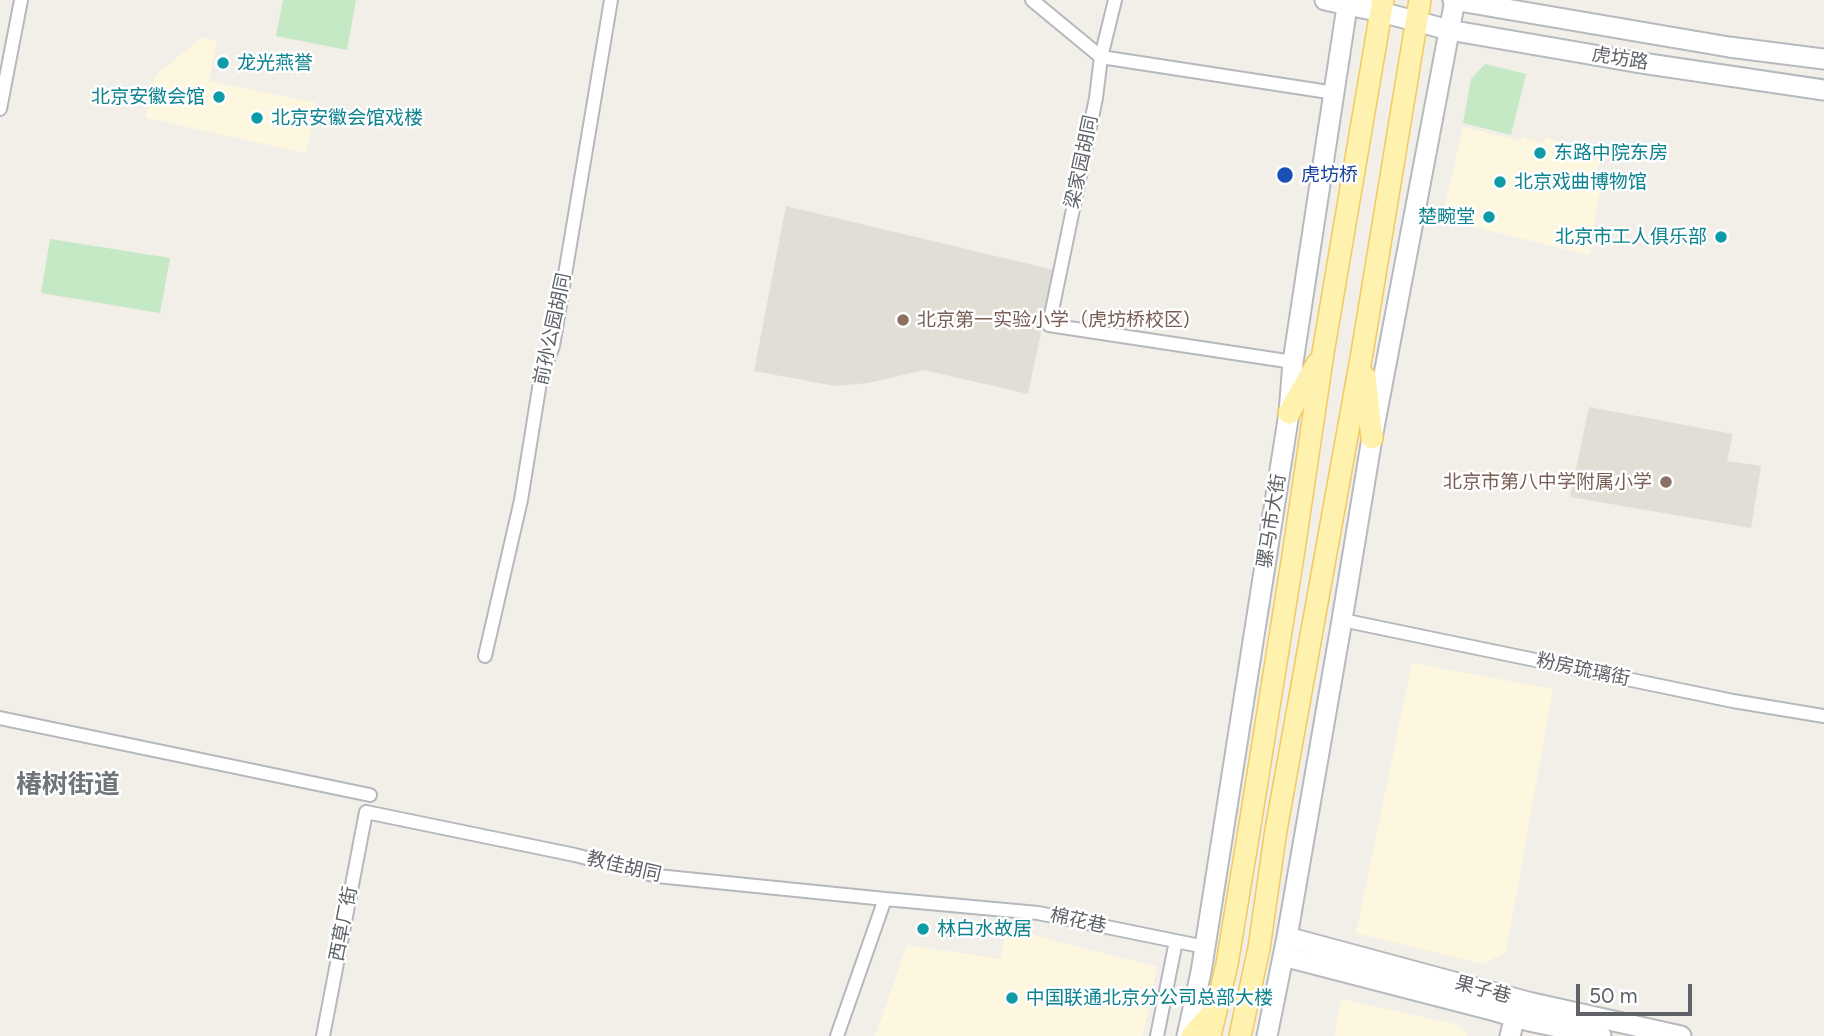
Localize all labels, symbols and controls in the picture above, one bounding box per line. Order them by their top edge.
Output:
street label: 虎坊路 [1590,43,1650,75]
place label: 龙光燕誉 [237,52,313,74]
marker: 龙光燕誉 [215,55,231,71]
place label: 北京安徽会馆 [91,86,205,108]
marker: 北京安徽会馆 [211,89,227,105]
place label: 北京安徽会馆戏楼 [271,107,423,129]
marker: 北京安徽会馆戏楼 [249,110,265,126]
street label: 梁家园胡同 [1061,113,1103,211]
place label: 东路中院东房 [1554,142,1668,164]
marker: 东路中院东房 [1532,145,1548,161]
place label: 虎坊桥 [1301,164,1358,186]
marker: 虎坊桥 [1275,165,1295,185]
place label: 北京戏曲博物馆 [1514,171,1647,193]
marker: 北京戏曲博物馆 [1492,174,1508,190]
place label: 楚畹堂 [1418,206,1475,228]
marker: 楚畹堂 [1481,209,1497,225]
place label: 北京市工人俱乐部 [1555,226,1707,248]
marker: 北京市工人俱乐部 [1713,229,1729,245]
street label: 前孙公园胡同 [530,271,576,387]
place label: 北京第一实验小学（虎坊桥校区) [917,309,1190,331]
marker: 北京第一实验小学（虎坊桥校区) [895,312,911,328]
place label: 北京市第八中学附属小学 [1443,471,1652,493]
street label: 骡马市大街 [1253,472,1291,570]
marker: 北京市第八中学附属小学 [1658,474,1674,490]
street label: 粉房琉璃街 [1534,649,1632,691]
district label: 椿树街道 [16,769,120,801]
street label: 教佳胡同 [584,847,664,887]
street label: 西草厂街 [326,885,362,963]
street label: 棉花巷 [1048,904,1108,938]
place label: 林白水故居 [937,918,1032,940]
marker: 林白水故居 [915,921,931,937]
scale bar [1579,970,1694,1014]
street label: 果子巷 [1453,972,1513,1008]
text: 50 m [1589,983,1638,1008]
place label: 中国联通北京分公司总部大楼 [1026,987,1273,1009]
marker: 中国联通北京分公司总部大楼 [1004,990,1020,1006]

